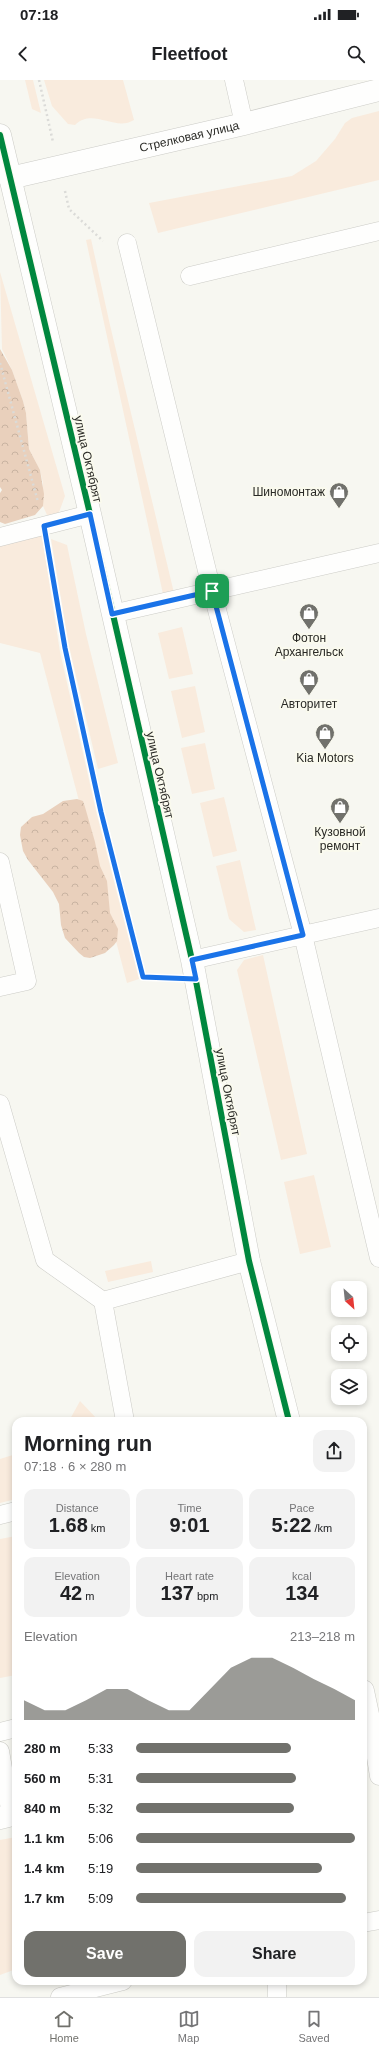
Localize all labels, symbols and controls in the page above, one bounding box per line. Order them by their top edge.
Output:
text: 07:18 [20,6,58,23]
icon: back [12,43,34,65]
icon: search [345,43,367,65]
text: Fleetfoot [152,44,228,64]
street label: Стрелковая улица [138,118,241,155]
street label: улица Октябрят [71,414,105,504]
shop icon: Шиномонтаж [328,481,350,509]
place label: Шиномонтаж [252,485,325,499]
pin [195,574,229,608]
icon: arrive [201,580,223,602]
shop icon: Фотон Архангельск [298,602,320,630]
place label: Фотон Архангельск [275,631,344,659]
shop icon: Авторитет [298,668,320,696]
place label: Авторитет [281,697,338,711]
shop icon: Kia Motors [314,722,336,750]
street label: улица Октябрят [143,730,177,820]
place label: Kia Motors [296,751,354,765]
shop icon: Кузовной ремонт [329,796,351,824]
place label: Кузовной ремонт [314,825,366,853]
street label: улица Октябрят [213,1047,243,1137]
north arrow [331,1281,367,1317]
map controls [331,1281,367,1405]
button: locate [331,1325,367,1361]
button: layers [331,1369,367,1405]
button: share [313,1430,355,1472]
text: Morning run [24,1431,152,1456]
text: 07:18 · 6 × 280 m [24,1459,126,1474]
text: Distance [56,1502,99,1514]
text: Time [177,1502,202,1514]
text: Pace [289,1502,314,1514]
text: 1.68 [49,1514,88,1536]
text: 9:01 [169,1514,210,1536]
text: 5:22 [271,1514,311,1536]
text: km [88,1522,106,1534]
text: /km [311,1522,332,1534]
text: Elevation [55,1570,100,1582]
text: Heart rate [165,1570,214,1582]
text: kcal [292,1570,312,1582]
text: 42 [60,1582,82,1604]
text: 137 [161,1582,194,1604]
text: 134 [285,1582,319,1604]
text: m [82,1590,94,1602]
text: bpm [194,1590,218,1602]
text: Elevation [24,1629,77,1644]
text: 213–218 m [290,1629,355,1644]
text: 280 m [24,1741,61,1756]
text: 5:33 [88,1741,113,1756]
text: 560 m [24,1771,61,1786]
text: 5:31 [88,1771,113,1786]
text: 840 m [24,1801,61,1816]
text: 5:32 [88,1801,113,1816]
text: 1.1 km [24,1831,64,1846]
text: 5:06 [88,1831,113,1846]
text: 1.4 km [24,1861,64,1876]
text: 5:19 [88,1861,113,1876]
text: 1.7 km [24,1891,64,1906]
text: 5:09 [88,1891,113,1906]
button: Save [24,1931,186,1977]
button: Share [194,1931,355,1977]
tab: Home [49,2008,79,2044]
tab: Map [178,2008,200,2044]
tab: Saved [298,2008,330,2044]

